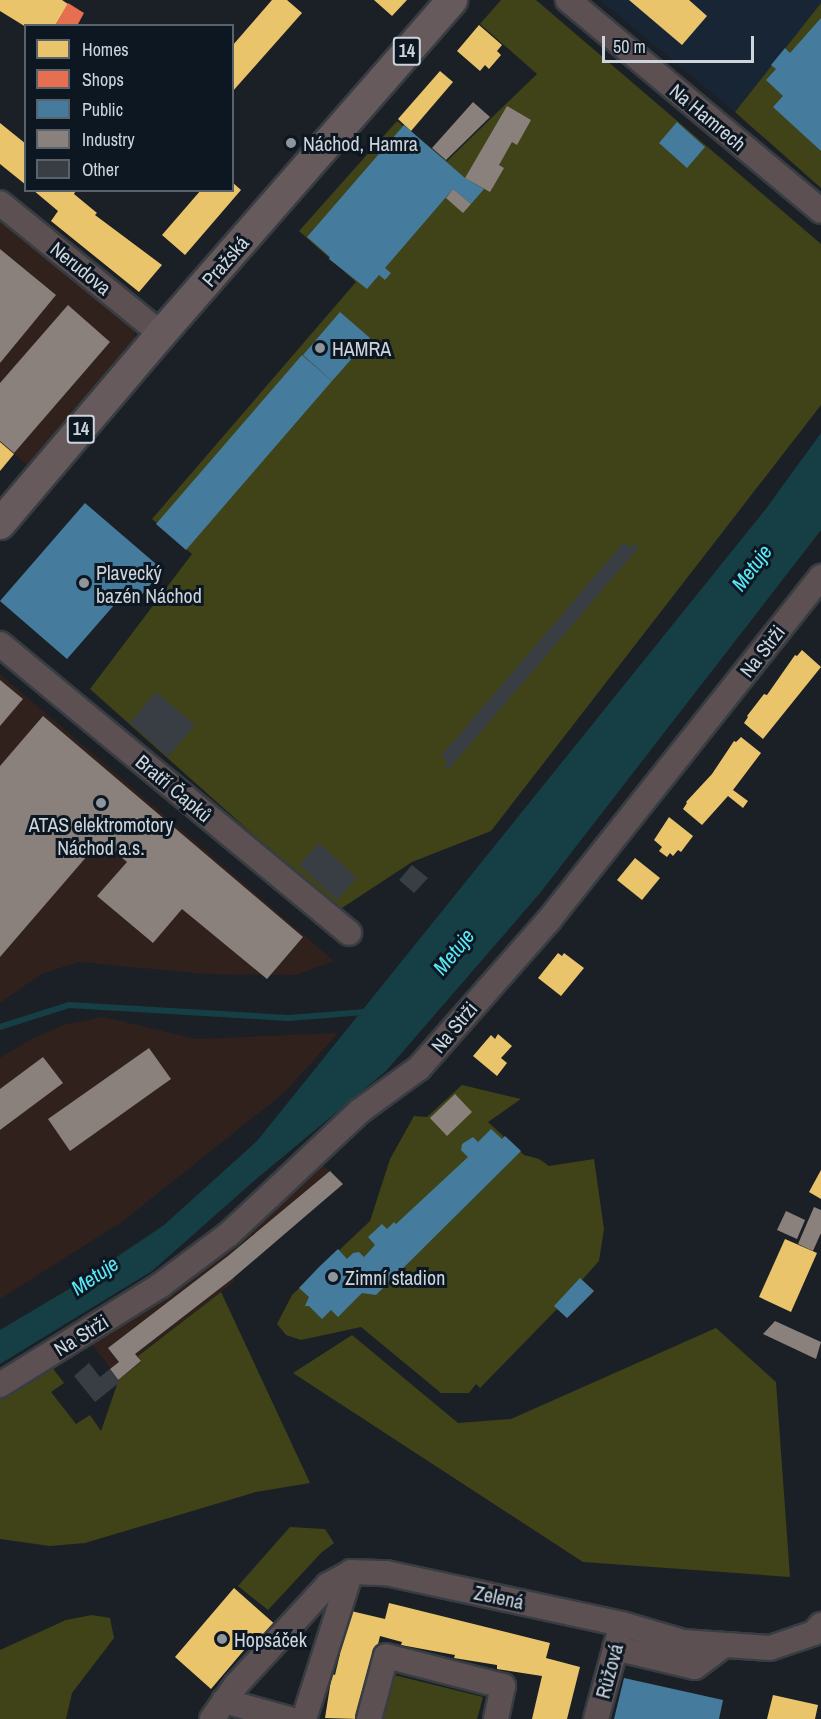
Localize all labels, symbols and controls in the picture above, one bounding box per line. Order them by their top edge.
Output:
legend [24,24,234,192]
scale bar [605,24,756,62]
text: 50 m [613,34,646,59]
road number: 14 [392,36,422,66]
text: Homes [82,37,129,62]
text: Shops [82,67,124,92]
street label: Na Hamrech [665,78,751,156]
text: Public [82,97,123,122]
text: Industry [82,127,135,152]
place label: Náchod, Hamra [303,131,418,155]
marker: Náchod, Hamra [284,136,298,150]
text: Other [82,157,119,182]
street label: Pražská [197,231,253,291]
street label: Nerudova [46,236,116,300]
place label: HAMRA [332,336,391,360]
marker: HAMRA [313,341,327,355]
road number: 14 [66,414,96,444]
water label: Metuje [726,540,778,596]
place label: Plavecký bazén Náchod [96,560,202,607]
marker: Plavecký bazén Náchod [77,576,91,590]
street label: Na Strži [734,620,790,682]
street label: Bratří Čapků [131,749,217,827]
marker: ATAS elektromotory Náchod a.s. [94,796,108,810]
place label: ATAS elektromotory Náchod a.s. [29,813,173,860]
water label: Metuje [428,924,480,980]
street label: Na Strži [426,997,482,1057]
water label: Metuje [67,1251,123,1301]
place label: Zimní stadion [345,1265,445,1289]
marker: Zimní stadion [326,1270,340,1284]
street label: Na Strži [50,1309,112,1361]
street label: Zelená [472,1580,526,1614]
place label: Hopsáček [234,1627,307,1651]
marker: Hopsáček [215,1632,229,1646]
street label: Růžová [590,1641,628,1701]

